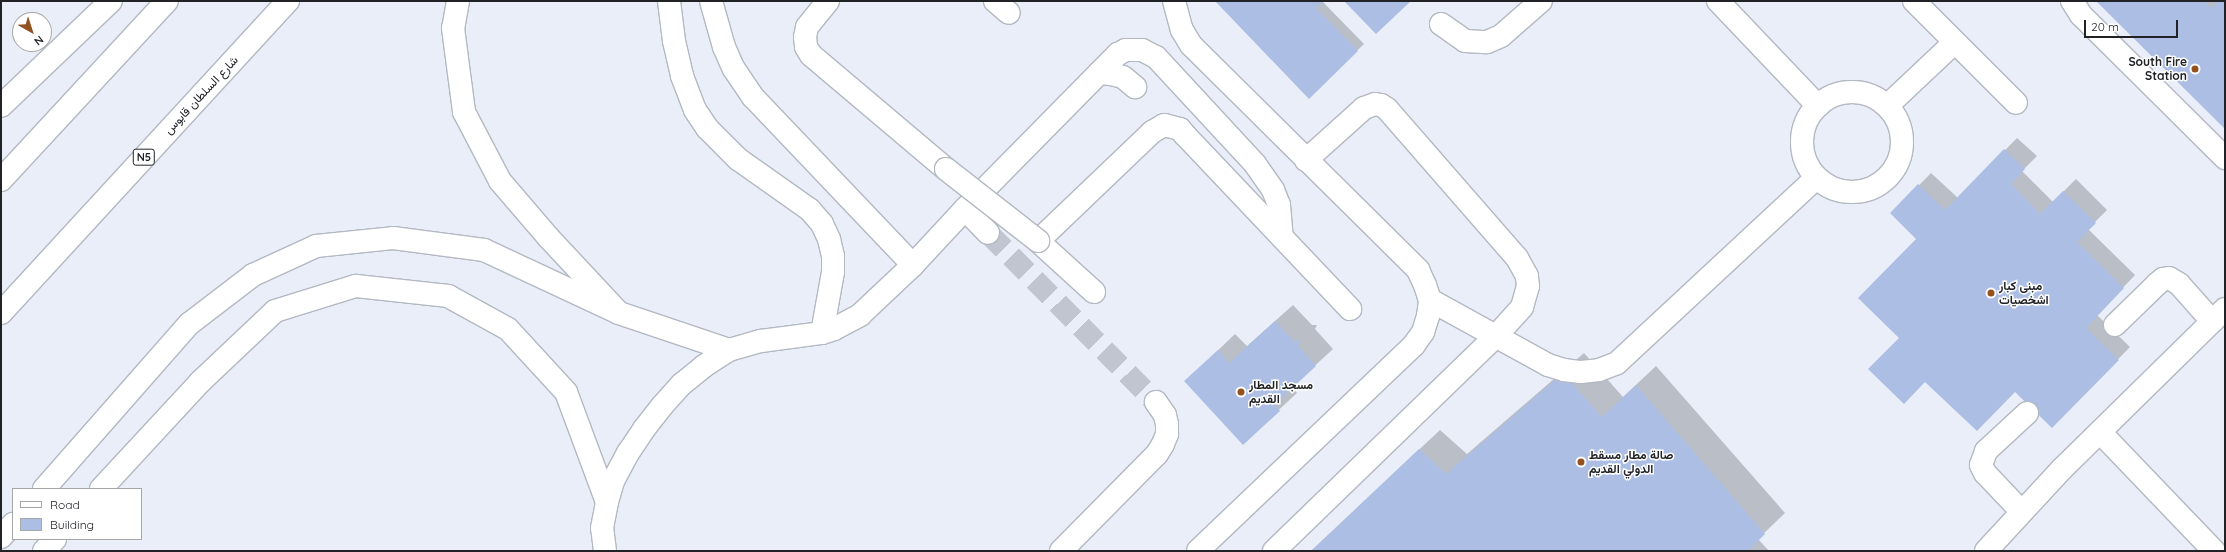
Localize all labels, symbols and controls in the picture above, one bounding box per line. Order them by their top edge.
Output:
north arrow [12,12,52,52]
scale bar [2086,12,2180,38]
text: 20 m [2091,19,2119,34]
text: N [31,33,46,49]
street label: شارع السلطان قابوس [161,53,241,137]
place label: South Fire Station [2128,55,2187,83]
marker: South Fire Station [2190,64,2200,74]
road number: N5 [132,148,156,166]
place label: مبنى كبار اشخصيات [1999,279,2049,307]
marker: مبنى كبار اشخصيات [1986,288,1996,298]
place label: مسجد المطار القديم [1249,378,1313,406]
marker: مسجد المطار القديم [1236,387,1246,397]
place label: صالة مطار مسقط الدولي القديم [1589,448,1673,476]
marker: صالة مطار مسقط الدولي القديم [1576,457,1586,467]
legend [12,488,142,540]
text: Road [50,497,80,512]
text: Building [50,517,94,532]

